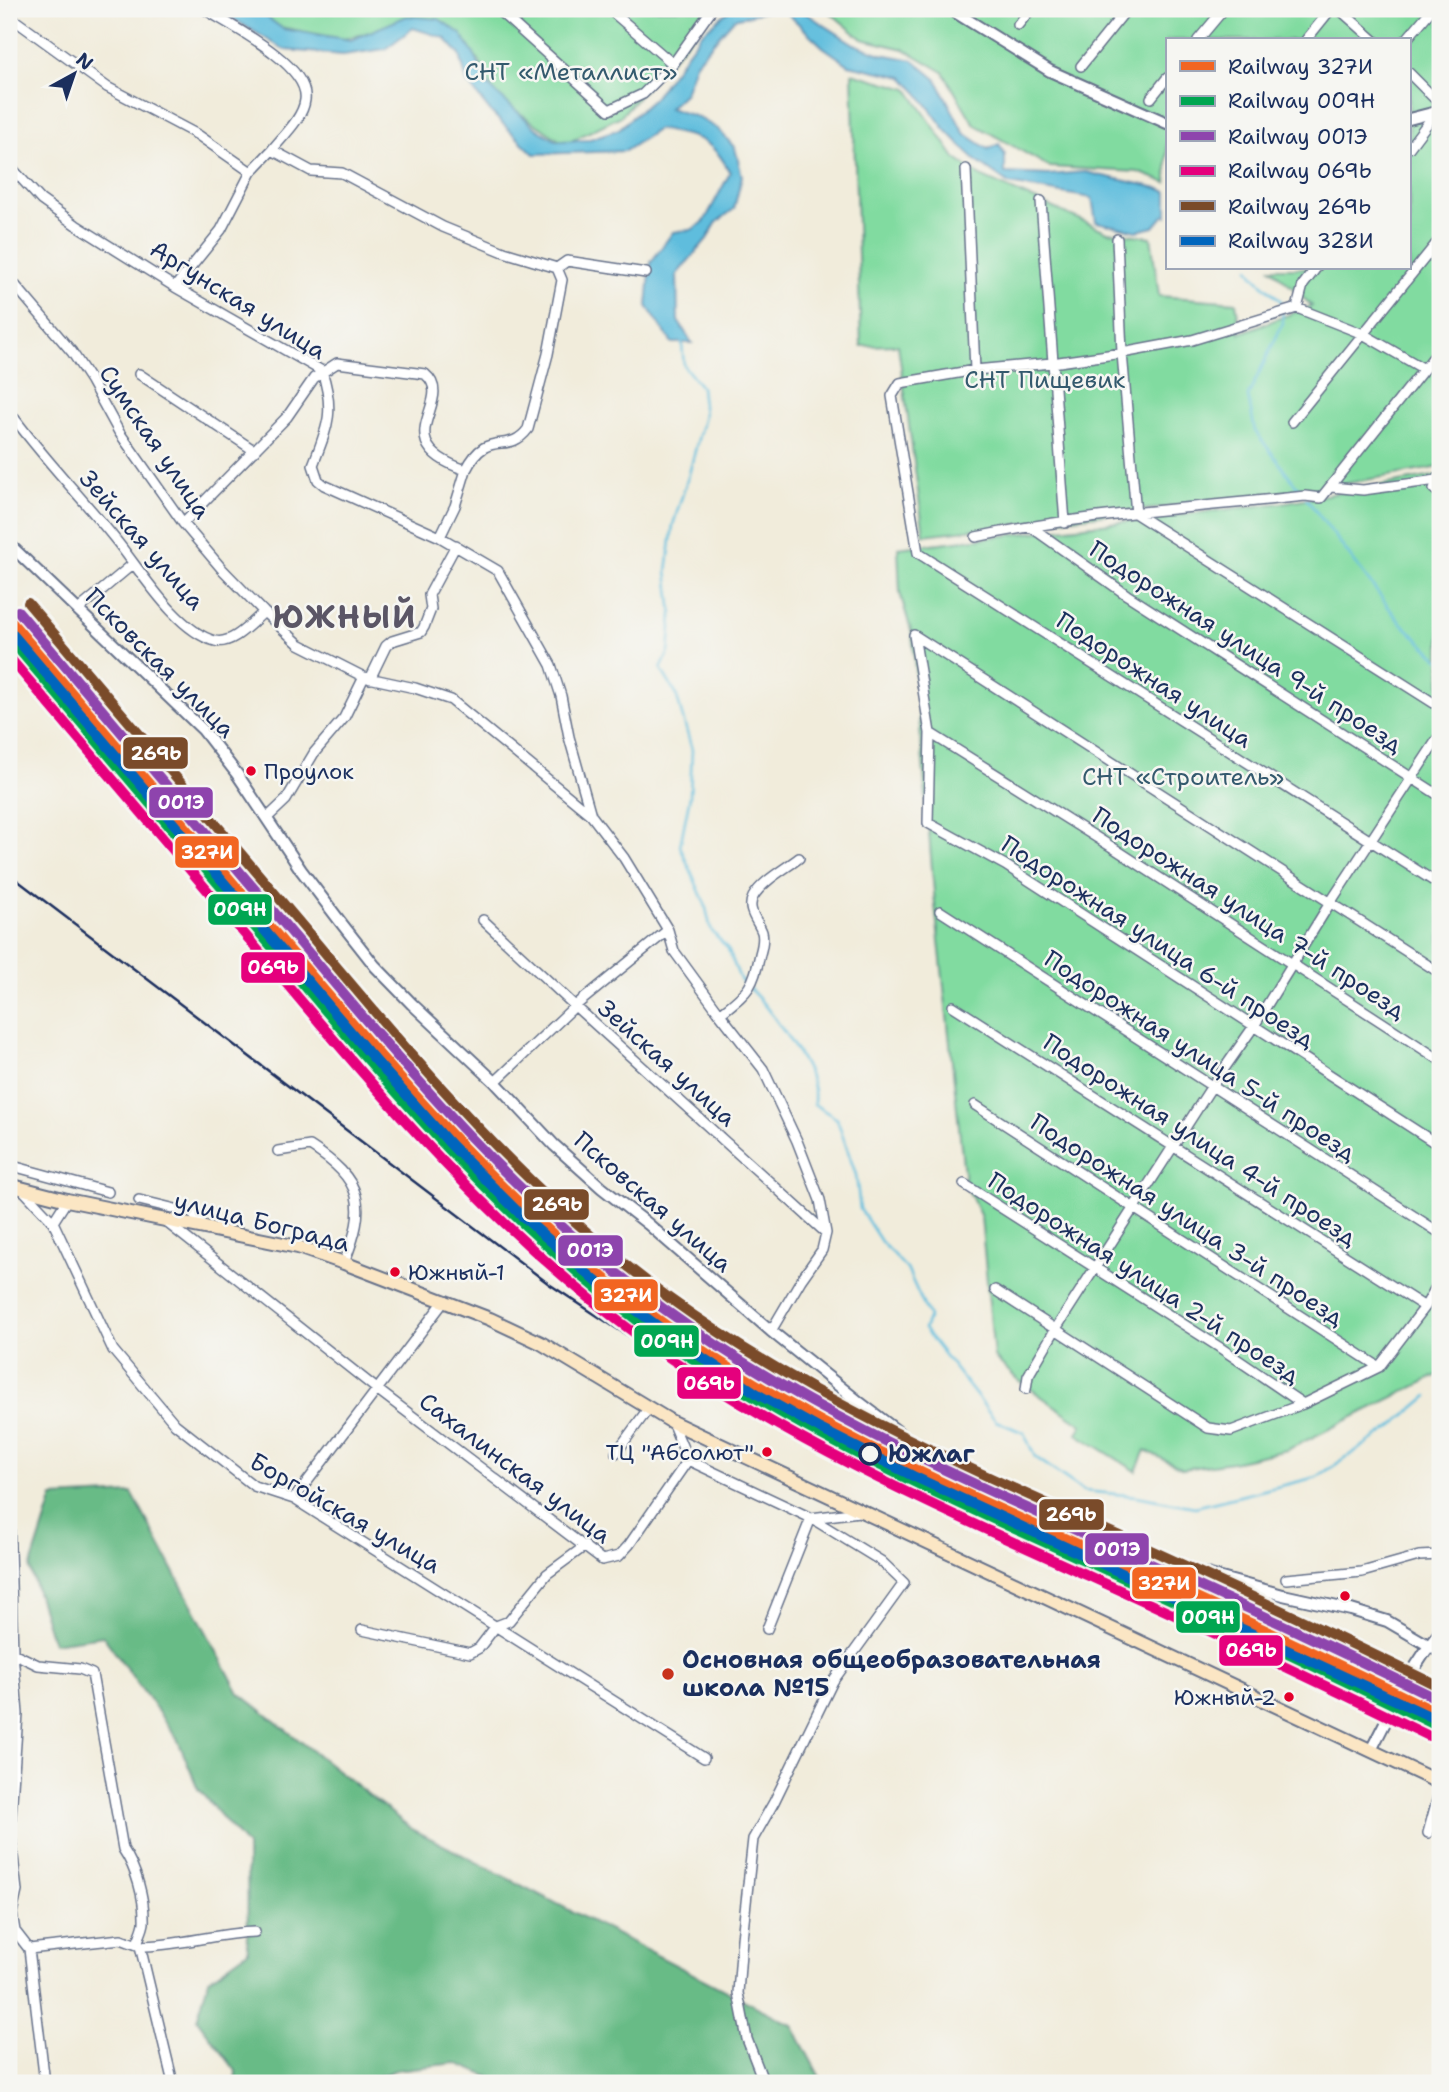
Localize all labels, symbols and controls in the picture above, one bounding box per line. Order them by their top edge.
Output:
north arrow [38,38,108,108]
legend [1166,38,1410,270]
text: N [71,47,98,76]
text: Railway 327И [1228,53,1373,81]
park label: СНТ «Металлист» [465,56,677,88]
text: Railway 009Н [1228,87,1375,115]
text: Railway 001Э [1228,123,1367,151]
text: Railway 069Ь [1228,157,1372,185]
text: Railway 269Ь [1228,193,1371,221]
text: Railway 328И [1228,227,1374,255]
street label: Аргунская улица [144,233,332,367]
street label: Сумская улица [92,359,218,525]
park label: СНТ Пищевик [964,364,1126,396]
street label: Зейская улица [72,463,212,617]
street label: Подорожная улица 9-й проезд [1084,535,1408,759]
street label: Псковская улица [78,581,242,745]
district label: ЮЖНЫЙ [273,595,418,638]
street label: Подорожная улица [1051,606,1257,754]
line badge: 269Ь [122,736,189,770]
text: 269Ь [130,741,182,766]
place label: Проулок [264,757,354,786]
park label: СНТ «Строитель» [1082,761,1284,793]
marker: Проулок [244,764,258,778]
line badge: 001Э [148,786,214,819]
text: 001Э [158,790,204,815]
street label: Подорожная улица 7-й проезд [1086,800,1412,1026]
street label: Подорожная улица 6-й проезд [995,828,1321,1056]
line badge: 327И [174,835,240,869]
text: 327И [181,840,233,865]
line badge: 009Н [207,893,273,926]
text: 009Н [213,897,267,922]
street label: Подорожная улица 5-й проезд [1038,943,1362,1169]
line badge: 069Ь [240,951,306,984]
text: 069Ь [247,955,299,980]
street label: Зейская улица [591,992,743,1134]
street label: Подорожная улица 4-й проезд [1037,1026,1363,1254]
street label: Подорожная улица 3-й проезд [1024,1106,1350,1334]
street label: Псковская улица [567,1124,739,1280]
street label: Подорожная улица 2-й проезд [982,1165,1306,1391]
street label: улица Бограда [171,1185,353,1259]
line badge: 269Ь [523,1188,590,1221]
text: 269Ь [531,1192,583,1217]
line badge: 001Э [557,1234,624,1267]
text: 001Э [567,1238,613,1263]
place label: Южный-1 [408,1258,505,1287]
marker: Южный-1 [388,1265,402,1279]
line badge: 327И [593,1278,659,1312]
text: 327И [600,1283,652,1308]
line badge: 009Н [633,1324,700,1358]
text: 009Н [640,1329,694,1354]
line badge: 069Ь [676,1366,742,1400]
text: 069Ь [683,1371,735,1396]
street label: Сахалинская улица [412,1385,618,1551]
place label: ТЦ "Абсолют" [605,1438,754,1467]
place label: Южлаг [888,1438,975,1470]
marker: Южлаг [859,1443,881,1465]
street label: Боргойская улица [244,1445,446,1581]
marker: ТЦ "Абсолют" [760,1445,774,1459]
line badge: 269Ь [1038,1498,1105,1531]
text: 269Ь [1045,1502,1097,1527]
line badge: 001Э [1084,1532,1150,1566]
text: 001Э [1094,1537,1140,1562]
line badge: 327И [1131,1566,1197,1600]
text: 327И [1138,1571,1190,1596]
unlabelled marker [1338,1589,1352,1603]
line badge: 009Н [1175,1600,1241,1634]
text: 009Н [1181,1605,1235,1630]
line badge: 069Ь [1218,1634,1284,1667]
text: 069Ь [1225,1638,1277,1663]
place label: Основная общеобразовательная школа №15 [682,1644,1101,1704]
marker: Основная общеобразовательная школа №15 [660,1666,676,1682]
place label: Южный-2 [1174,1683,1276,1712]
marker: Южный-2 [1282,1690,1296,1704]

